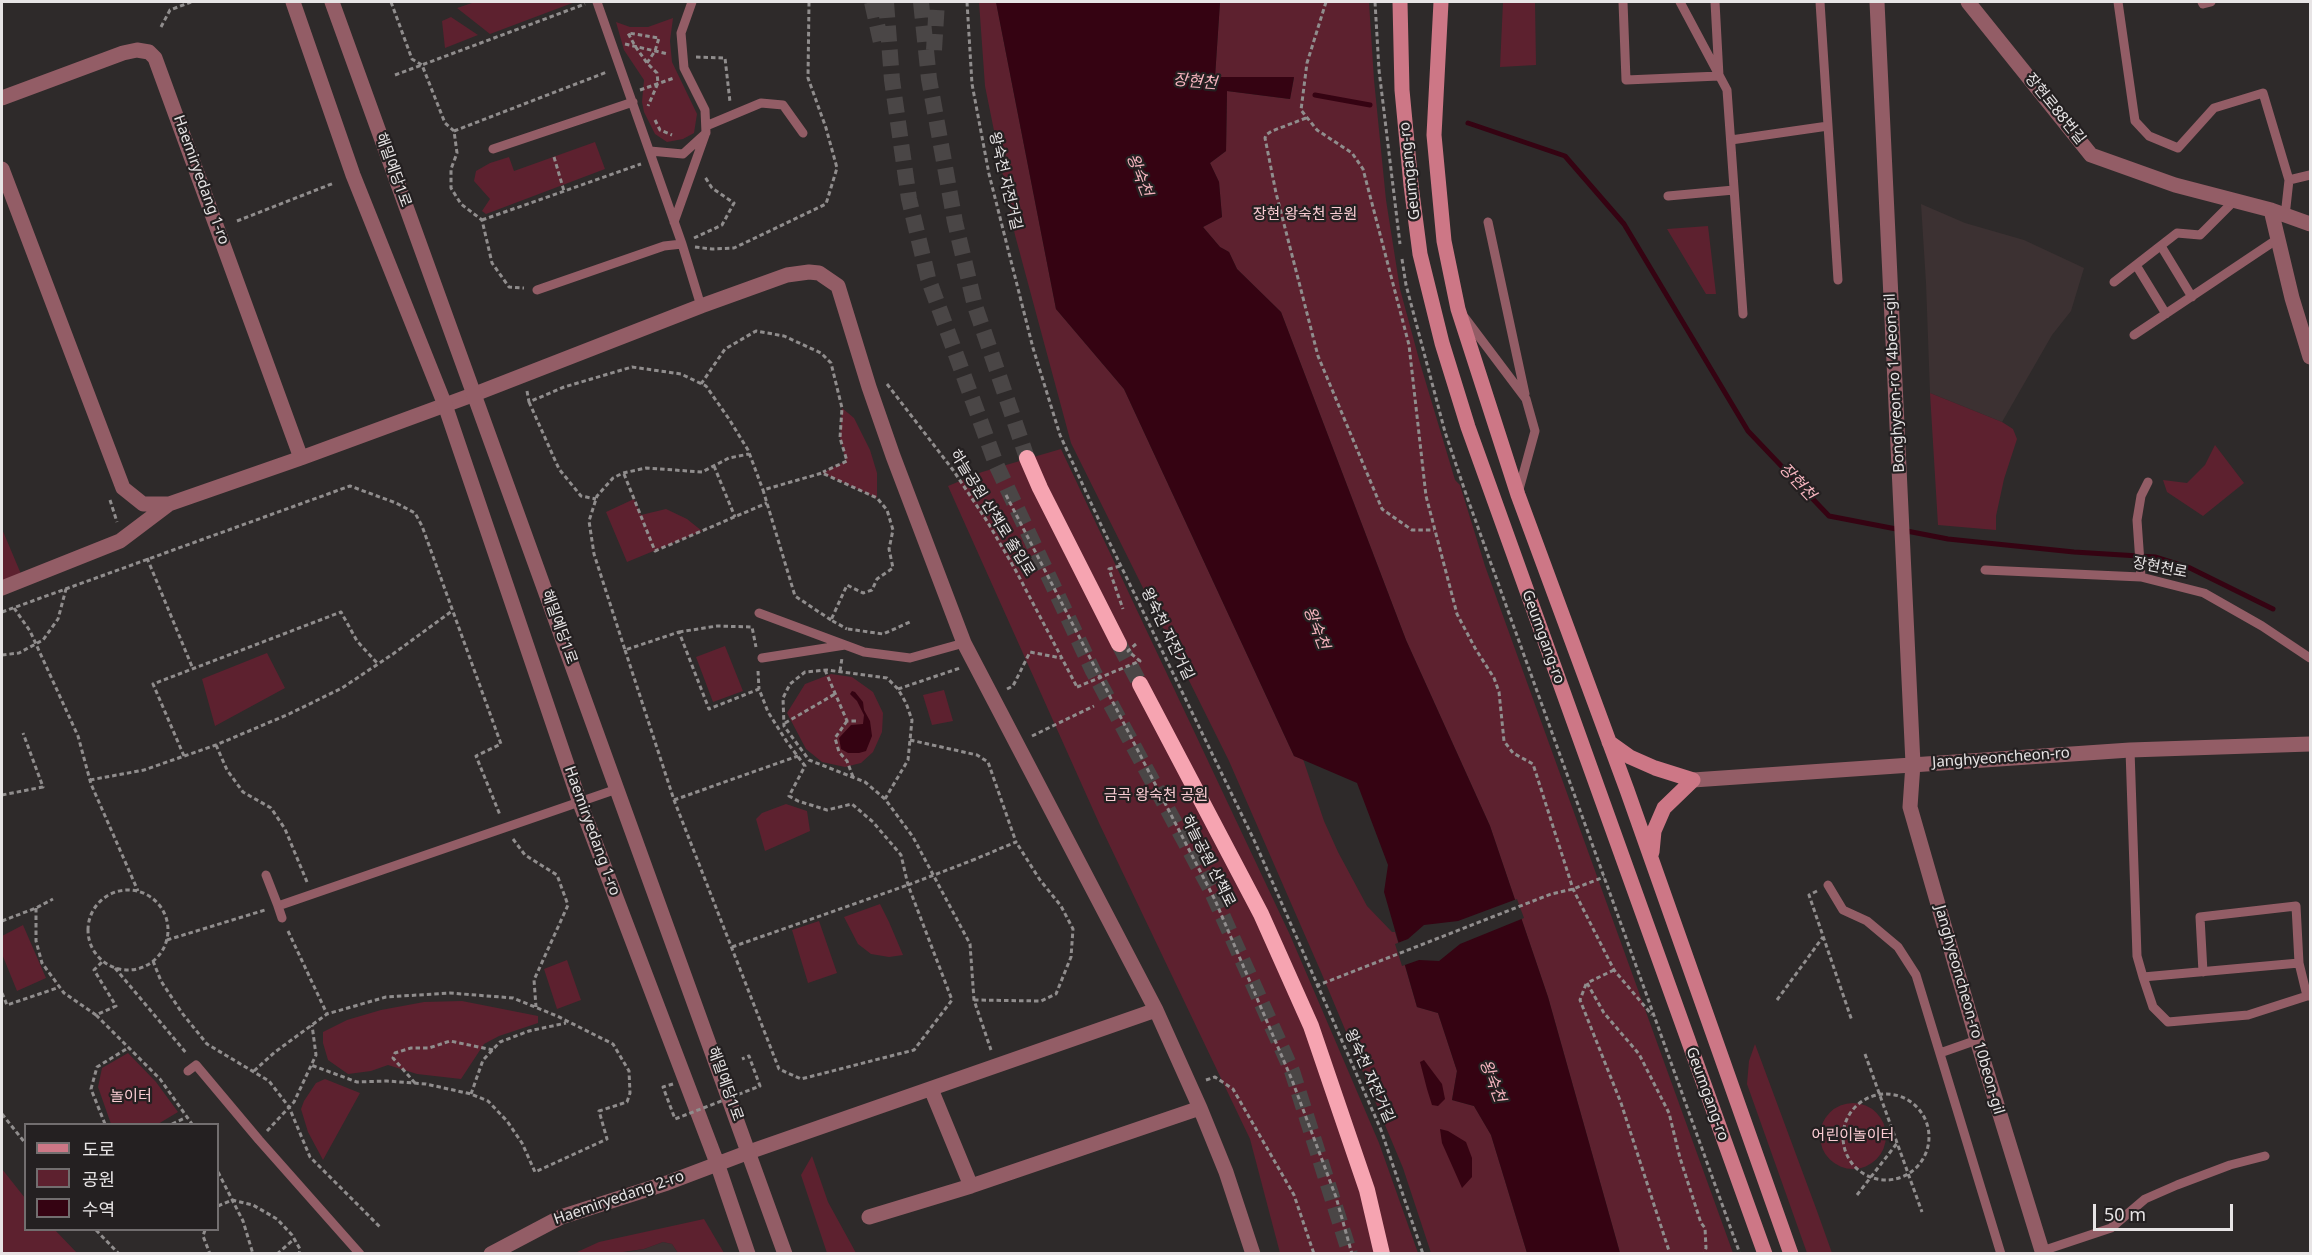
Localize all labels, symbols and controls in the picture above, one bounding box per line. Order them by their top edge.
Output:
street label: 장현로88번길 [2021,70,2089,148]
water label: 장현천 [1172,71,1218,93]
street label: Haemiryedang 1-ro [169,113,233,247]
street label: Geumgang-ro [1396,121,1424,221]
street label: 해밀예당1로 [371,130,415,210]
street label: 왕숙천 자전거길 [985,130,1025,232]
water label: 왕숙천 [1122,151,1156,199]
park label: 장현 왕숙천 공원 [1253,206,1357,224]
street label: Bonghyeon-ro 14beon-gil [1881,293,1909,473]
street label: 하늘공원 산책로 출입로 [946,446,1038,580]
water label: 장현천 [1775,459,1819,505]
street label: 장현천로 [2131,554,2189,582]
street label: 왕숙천 자전거길 [1137,585,1197,683]
street label: 해밀예당1로 [537,587,581,667]
street label: Geumgang-ro [1518,588,1568,686]
water label: 왕숙천 [1299,604,1333,652]
street label: Janghyeoncheon-ro [1932,744,2070,772]
street label: Haemiryedang 1-ro [560,764,624,898]
park label: 금곡 왕숙천 공원 [1104,787,1208,805]
street label: 하늘공원 산책로 [1177,812,1239,910]
street label: Janghyeoncheon-ro 10beon-gil [1930,903,2008,1117]
street label: 왕숙천 자전거길 [1340,1026,1398,1126]
street label: 해밀예당1로 [703,1044,747,1124]
street label: Geumgang-ro [1682,1045,1732,1143]
water label: 왕숙천 [1475,1057,1509,1105]
park label: 놀이터 [110,1088,152,1106]
legend [24,1123,219,1231]
park label: 어린이놀이터 [1812,1127,1894,1145]
text: 도로 [82,1137,115,1161]
text: 공원 [82,1167,115,1191]
street label: Haemiryedang 2-ro [551,1167,687,1229]
scale bar [2096,1192,2236,1230]
text: 수역 [82,1197,115,1221]
text: 50 m [2104,1202,2146,1226]

